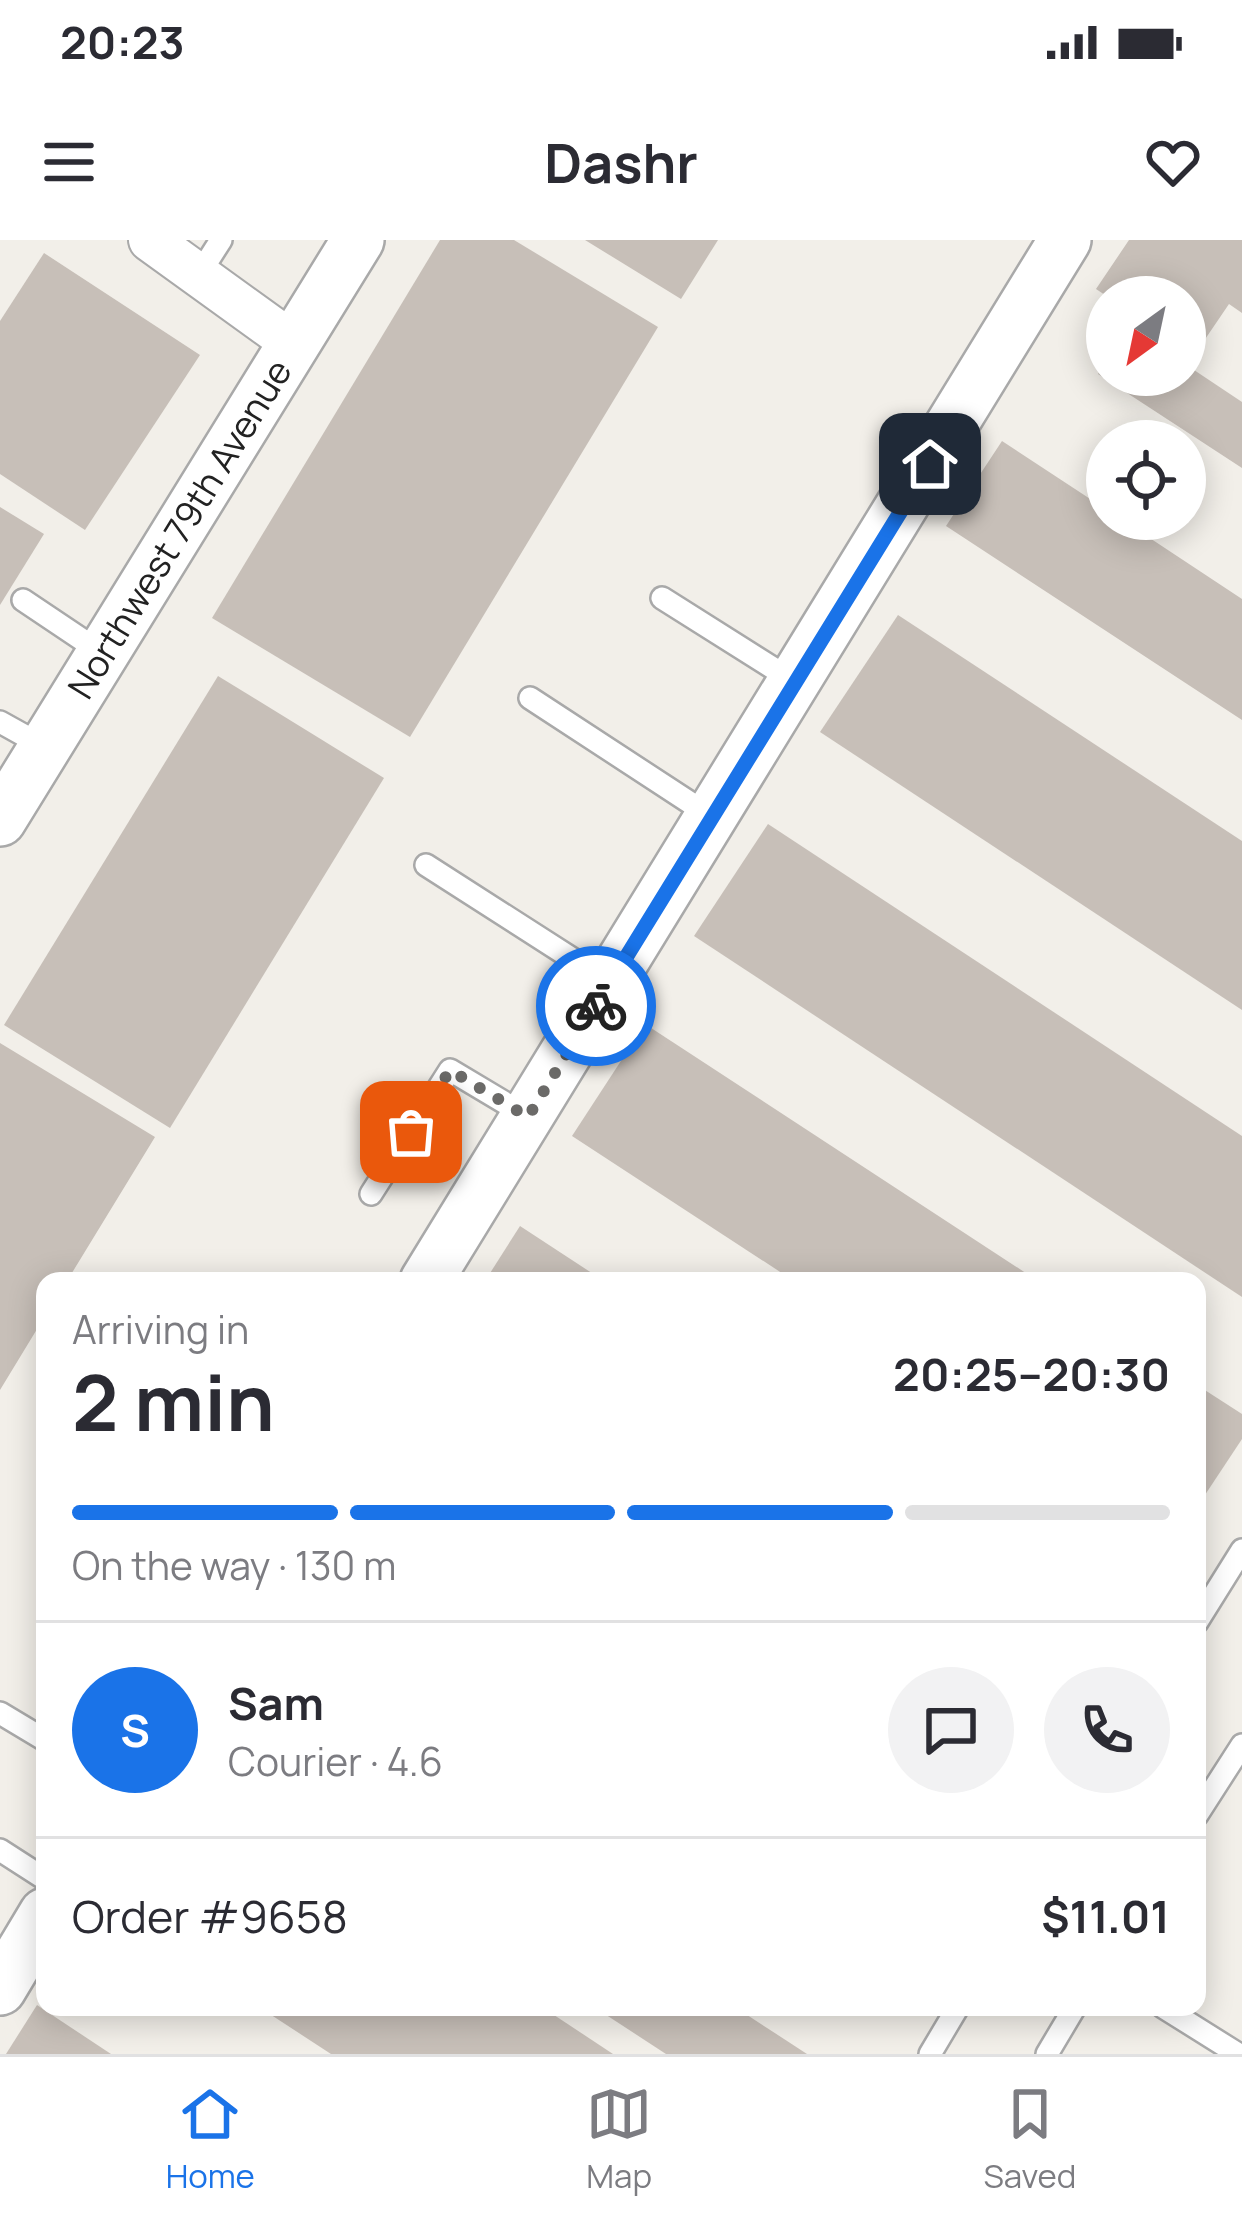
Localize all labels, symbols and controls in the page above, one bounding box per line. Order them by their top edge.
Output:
text: 20:23 [60,11,185,73]
text: Dashr [544,125,698,199]
icon: menu [36,129,102,195]
icon: heart [1140,129,1206,195]
north arrow [1086,276,1206,396]
map controls [1086,276,1206,540]
street label: Northwest 79th Avenue [56,350,302,708]
pin [879,413,981,515]
button: locate [1086,420,1206,540]
icon: home [897,431,963,497]
courier [536,946,656,1066]
icon: bike [563,973,629,1039]
pin [360,1081,462,1183]
icon: bag [378,1099,444,1165]
text: Arriving in [72,1302,249,1356]
text: 20:25–20:30 [893,1343,1170,1405]
text: 2 min [72,1348,275,1454]
text: On the way · 130 m [72,1538,396,1592]
button: chat [888,1667,1014,1793]
button: phone [1044,1667,1170,1793]
text: Sam [228,1672,324,1734]
text: S [120,1699,150,1761]
text: Courier · 4.6 [228,1734,443,1788]
text: Order #9658 [72,1885,348,1947]
text: $11.01 [1041,1885,1170,1947]
tab: Home [166,2081,255,2198]
tab: Map [586,2081,652,2198]
tab: Saved [983,2081,1076,2198]

